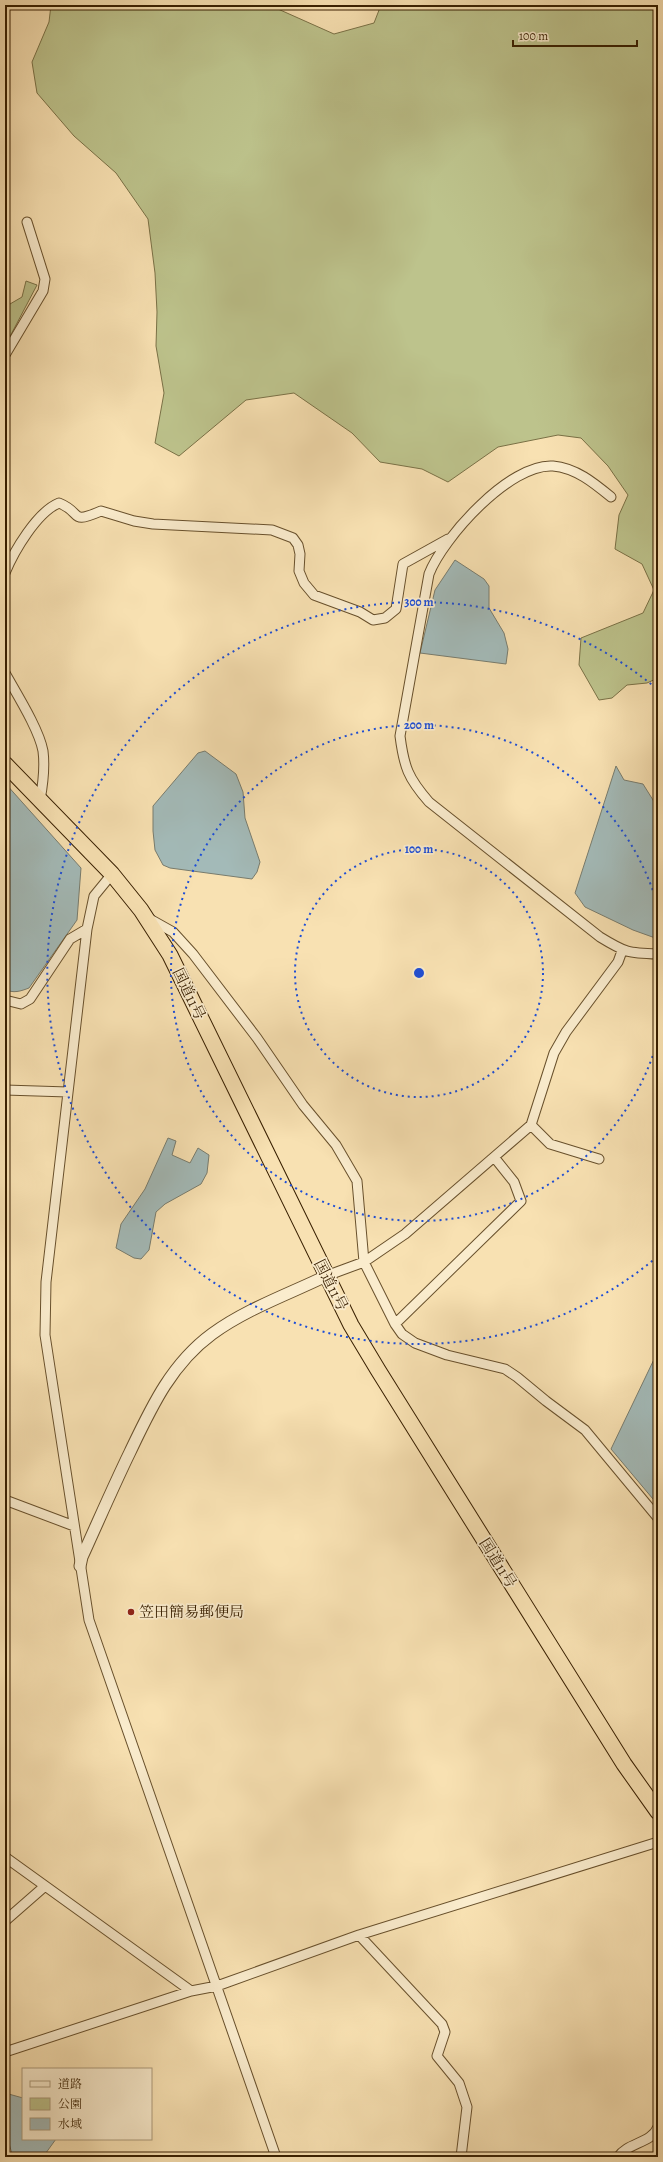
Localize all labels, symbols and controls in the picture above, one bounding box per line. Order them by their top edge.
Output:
scale bar [513,22,637,48]
text: 100 m [519,28,548,44]
text: 300 m [404,594,434,610]
text: 200 m [404,717,434,733]
text: 100 m [405,841,433,857]
street label: 国道11号 [168,965,210,1023]
centre of rings [412,966,426,980]
street label: 国道11号 [310,1256,352,1314]
street label: 国道11号 [475,1534,521,1592]
place label: 笠田簡易郵便局 [139,1602,244,1622]
marker: 笠田簡易郵便局 [126,1607,136,1617]
legend [22,2068,152,2140]
text: 道路 [58,2076,82,2092]
text: 公園 [58,2096,82,2112]
text: 水域 [58,2116,82,2132]

